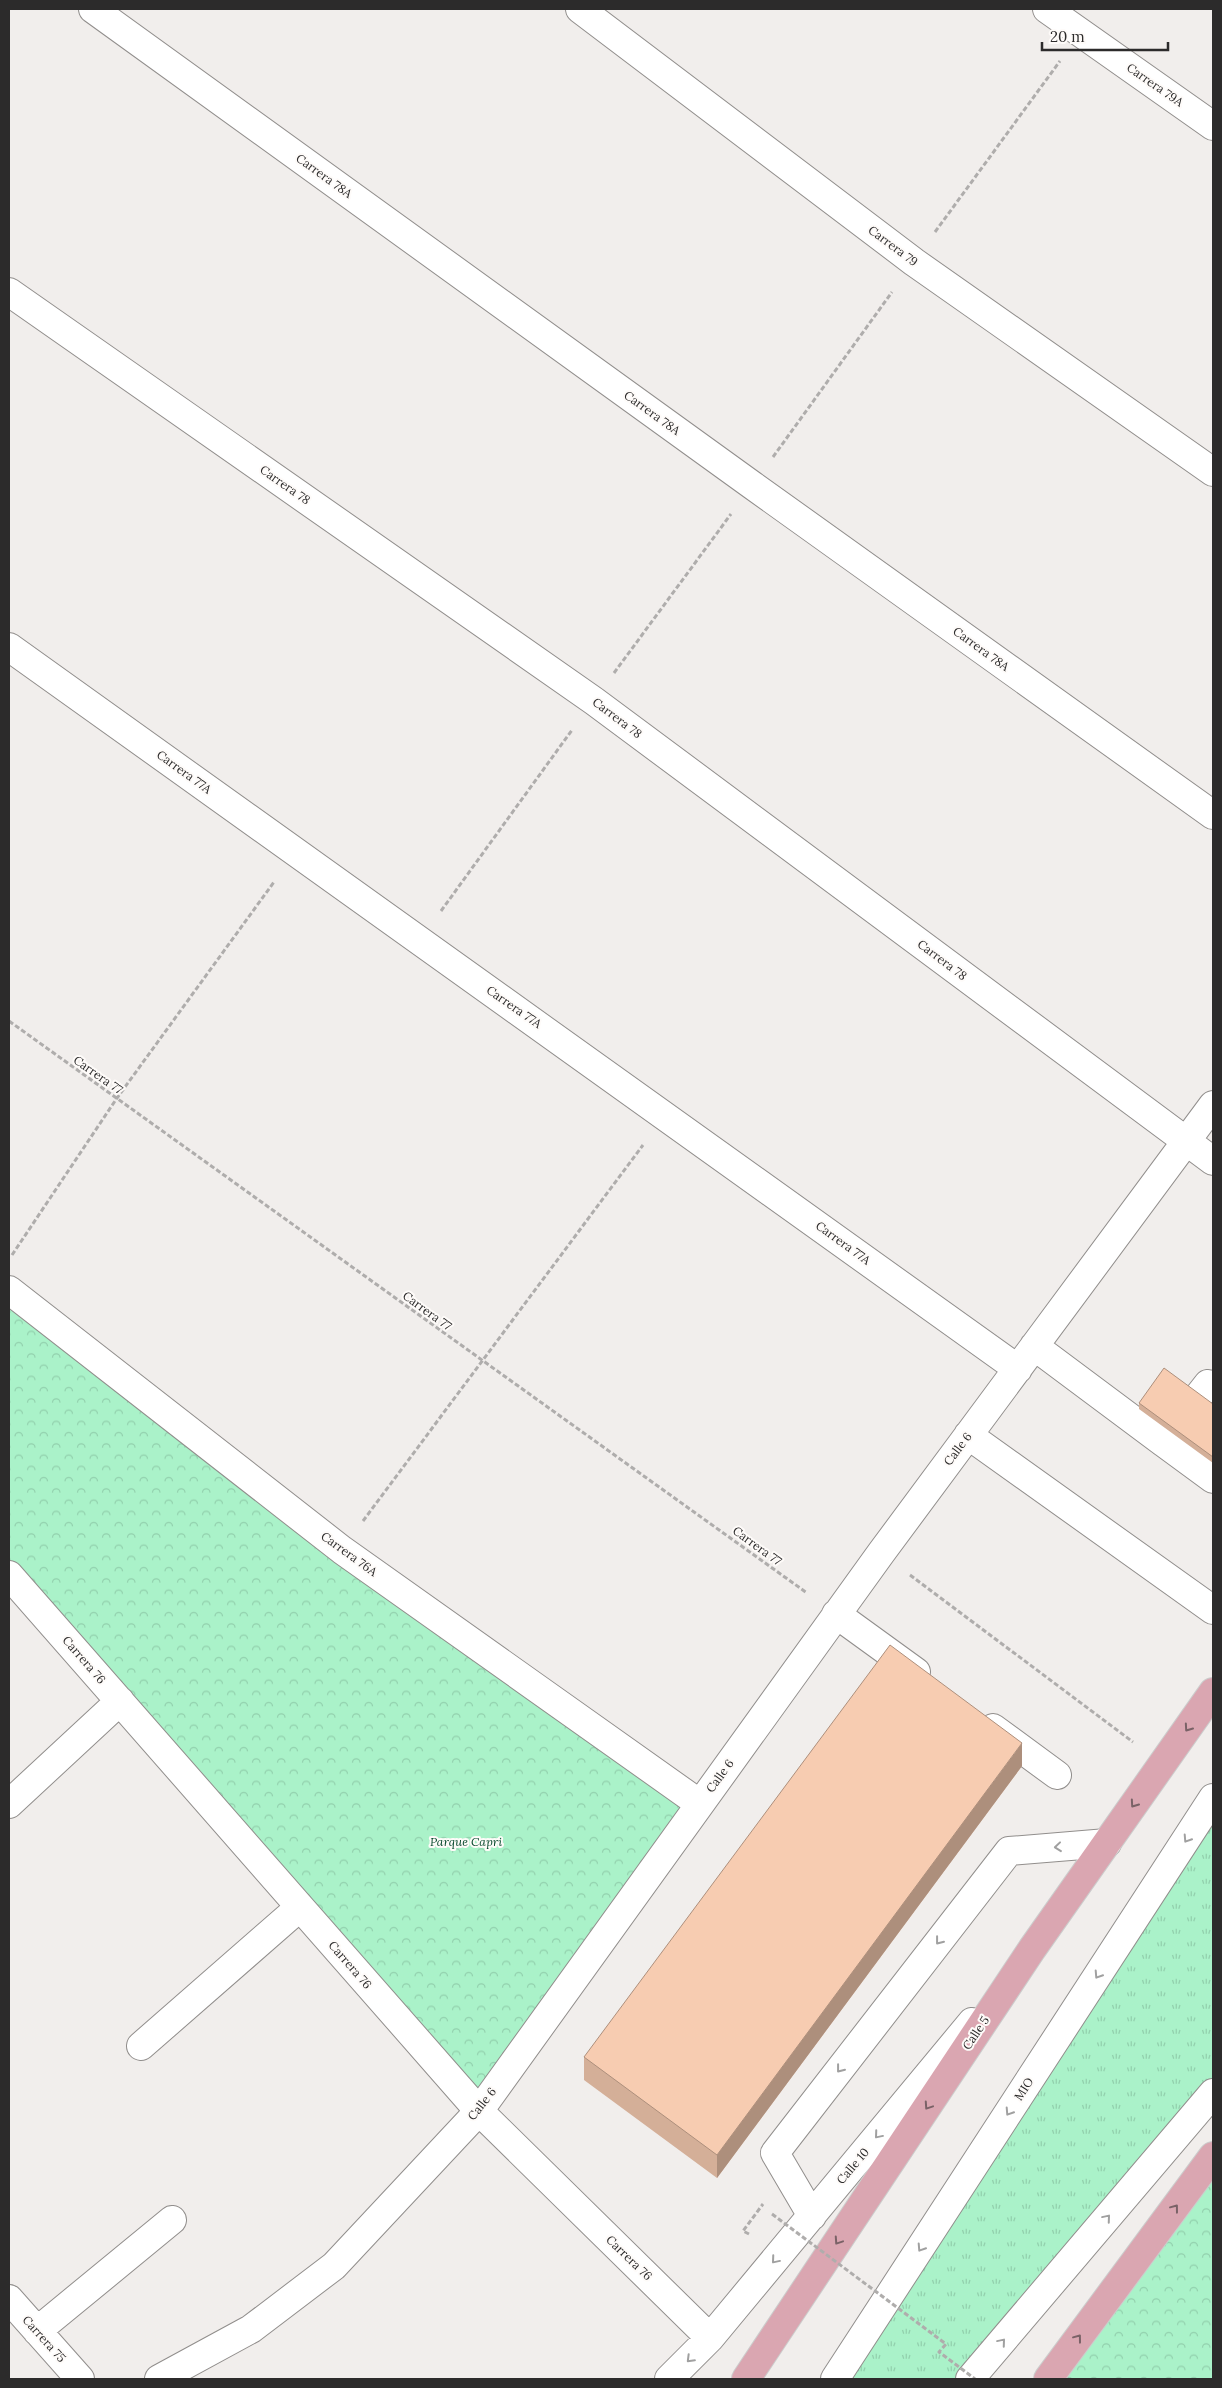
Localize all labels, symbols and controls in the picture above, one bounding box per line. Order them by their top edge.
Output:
scale bar [1042,20,1168,52]
text: 20 m [1050,27,1085,46]
street label: Carrera 79A [1124,60,1187,110]
street label: Carrera 78A [293,150,356,201]
street label: Carrera 79 [865,222,921,269]
street label: Carrera 78A [621,387,684,438]
street label: Carrera 78 [257,462,314,508]
street label: Carrera 78A [950,623,1013,674]
street label: Carrera 78 [590,694,645,741]
street label: Carrera 77A [154,747,215,797]
street label: Carrera 78 [915,936,970,983]
street label: Carrera 77A [484,982,545,1031]
street label: Carrera 77 [71,1052,126,1097]
street label: Carrera 77A [813,1218,874,1268]
street label: Carrera 77 [400,1288,455,1334]
street label: Calle 6 [940,1429,975,1468]
street label: Carrera 77 [730,1523,785,1569]
street label: Carrera 76A [318,1528,381,1579]
street label: Carrera 76 [60,1633,109,1687]
one-way arrow [1185,1722,1194,1731]
street label: Calle 6 [702,1756,737,1795]
one-way arrow [1131,1798,1140,1807]
park label: Parque Capri [430,1834,502,1849]
one-way arrow [1183,1834,1193,1843]
one-way arrow [1054,1841,1062,1852]
one-way arrow [937,1935,945,1944]
street label: Carrera 76 [326,1938,375,1992]
one-way arrow [1095,1970,1104,1979]
street label: Calle 5 [959,2013,992,2052]
one-way arrow [837,2063,845,2072]
street label: MIO [1011,2074,1037,2103]
street label: Calle 6 [464,2084,499,2123]
one-way arrow [924,2101,934,2110]
one-way arrow [1006,2106,1016,2115]
one-way arrow [876,2129,884,2138]
street label: Calle 10 [833,2145,872,2187]
one-way arrow [1169,2204,1178,2214]
one-way arrow [1101,2215,1110,2224]
street label: Carrera 76 [603,2232,656,2283]
one-way arrow [835,2236,844,2245]
one-way arrow [918,2242,927,2252]
one-way arrow [772,2254,780,2263]
street label: Carrera 75 [19,2312,69,2365]
one-way arrow [1072,2334,1081,2344]
one-way arrow [996,2339,1004,2348]
one-way arrow [687,2353,696,2362]

